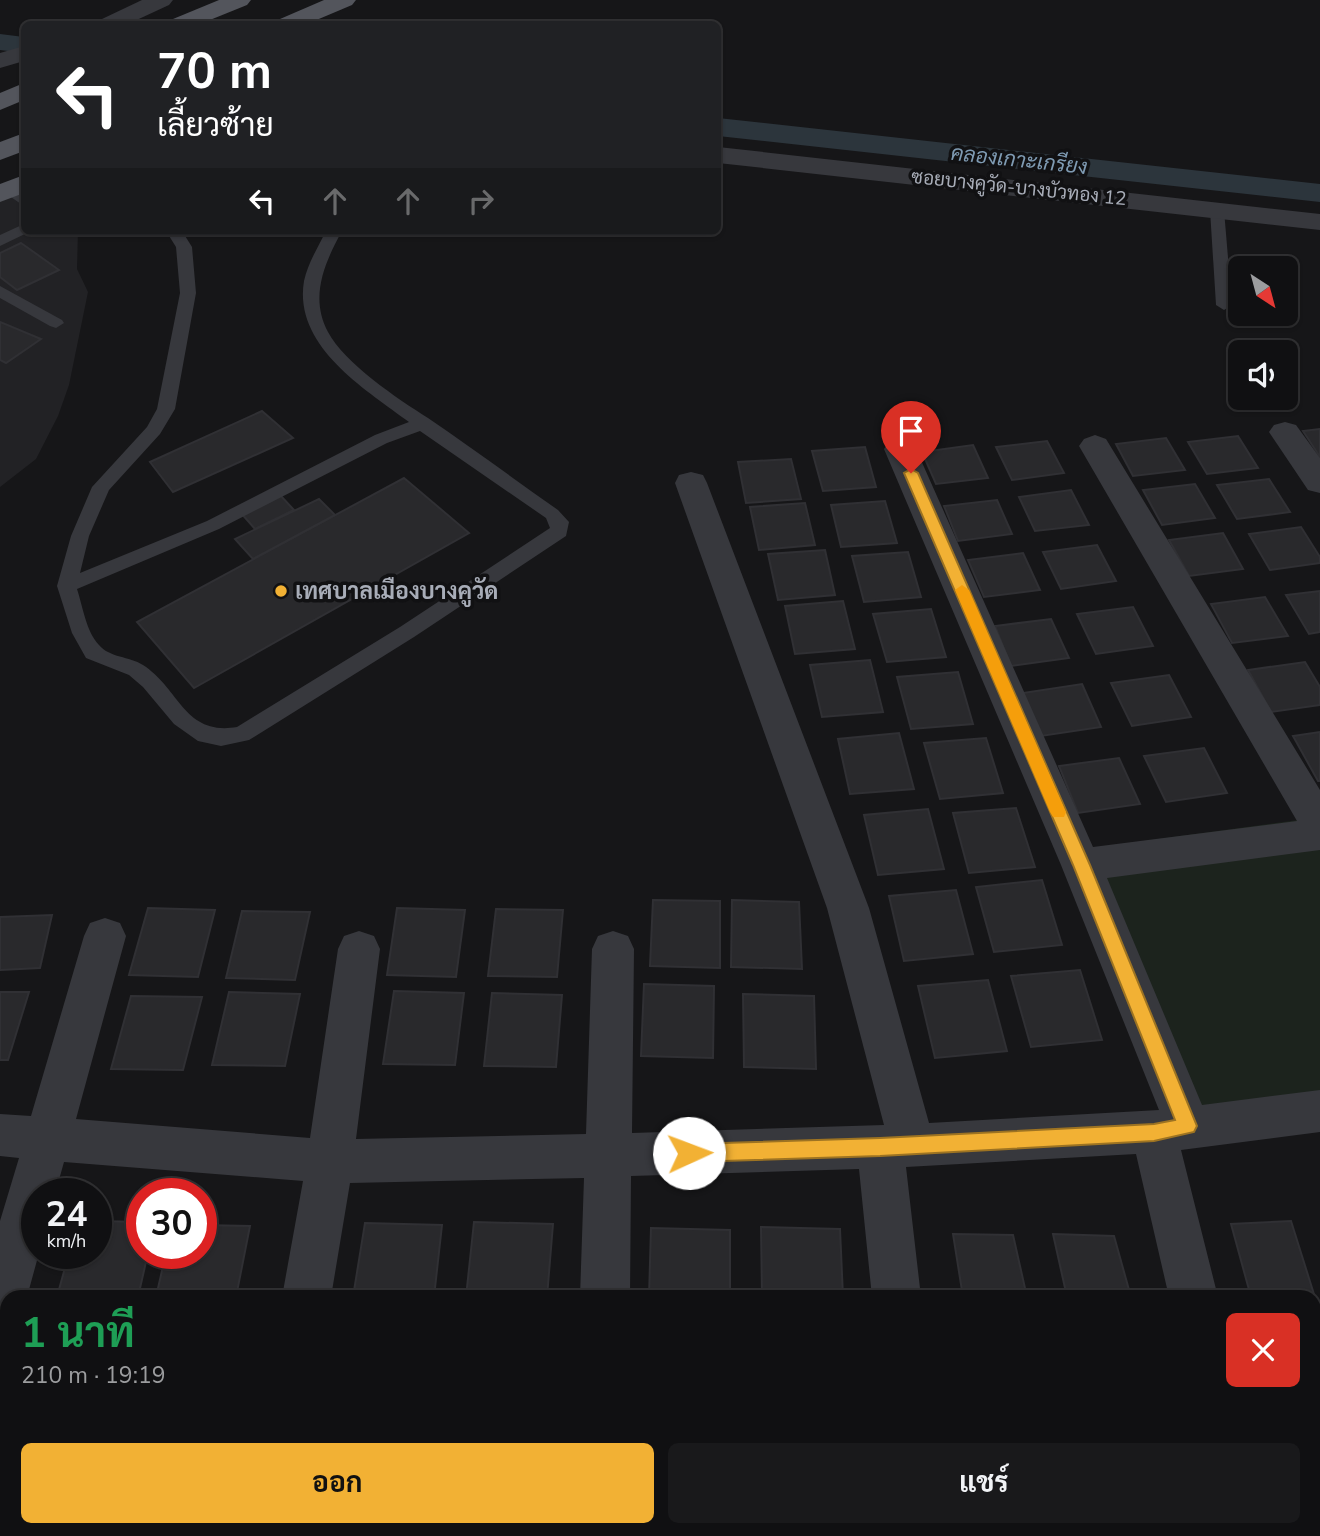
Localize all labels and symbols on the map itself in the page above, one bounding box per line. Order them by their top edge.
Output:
water label: คลองเกาะเกรียง [949,139,1089,181]
street label: ซอยบางคูวัด-บางบัวทอง 12 [910,164,1128,212]
north arrow [1228,256,1298,326]
pin [881,401,941,473]
place label: เทศบาลเมืองบางคูวัด [295,576,498,607]
marker: เทศบาลเมืองบางคูวัด [273,583,289,599]
position arrow [652,1116,726,1190]
speed limit sign: 30 [126,1178,217,1269]

